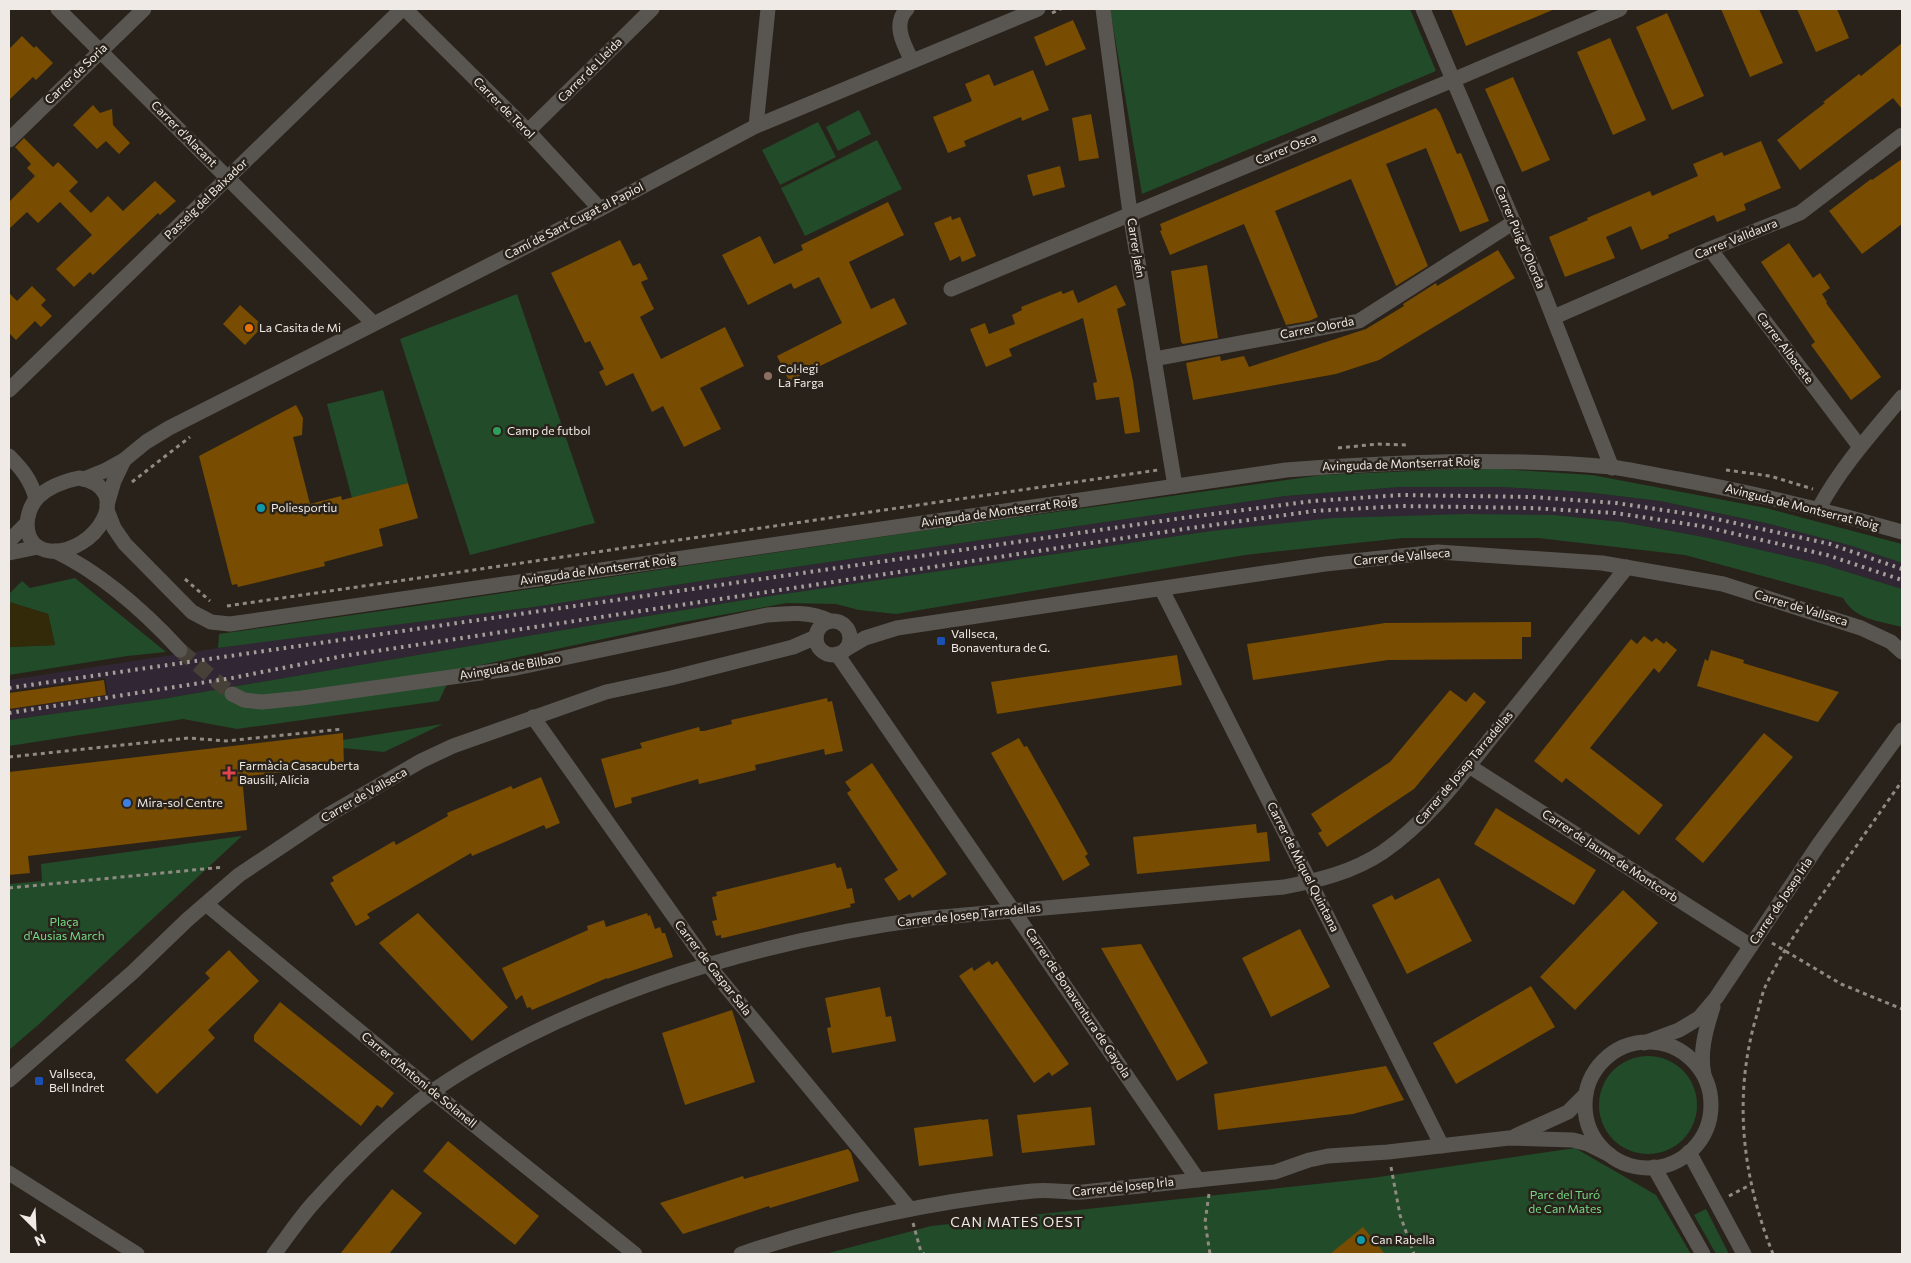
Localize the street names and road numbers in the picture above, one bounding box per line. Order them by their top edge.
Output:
street label: Carrer de Lleida [554,34,624,104]
street label: Carrer de Soria [41,40,109,107]
street label: Carrer de Terol [471,74,538,141]
street label: Carrer d'Alacant [149,97,221,169]
street label: Carrer Osca [1253,129,1318,167]
street label: Passeig del Baixador [161,155,250,242]
street label: Camí de Sant Cugat al Papiol [502,179,645,261]
street label: Carrer Puig d'Olorda [1493,183,1549,290]
street label: Carrer Valldaura [1692,215,1779,261]
street label: Carrer Jaén [1124,217,1149,279]
street label: Carrer Albacete [1755,309,1817,386]
street label: Carrer Olorda [1279,313,1355,341]
street label: Avinguda de Montserrat Roig [1322,453,1481,473]
street label: Avinguda de Montserrat Roig [1724,480,1881,532]
street label: Avinguda de Montserrat Roig [920,493,1078,529]
street label: Carrer de Vallseca [1353,545,1451,567]
street label: Avinguda de Montserrat Roig [519,551,677,587]
street label: Carrer de Vallseca [1753,586,1850,628]
street label: Avinguda de Bilbao [458,650,562,682]
street label: Carrer de Josep Tarradellas [1411,708,1516,828]
street label: Carrer de Vallseca [318,764,409,824]
street label: Carrer de Miquel Quintana [1265,799,1343,934]
street label: Carrer de Jaume de Montcorb [1539,806,1681,905]
street label: Carrer de Josep Irla [1746,854,1815,947]
street label: Carrer de Josep Tarradellas [896,899,1042,930]
street label: Carrer de Gaspar Sala [672,917,755,1018]
street label: Carrer de Bonaventura de Gayola [1023,925,1134,1080]
street label: Carrer d'Antoni de Solanell [359,1029,480,1130]
street label: Carrer de Josep Irla [1071,1174,1174,1199]

